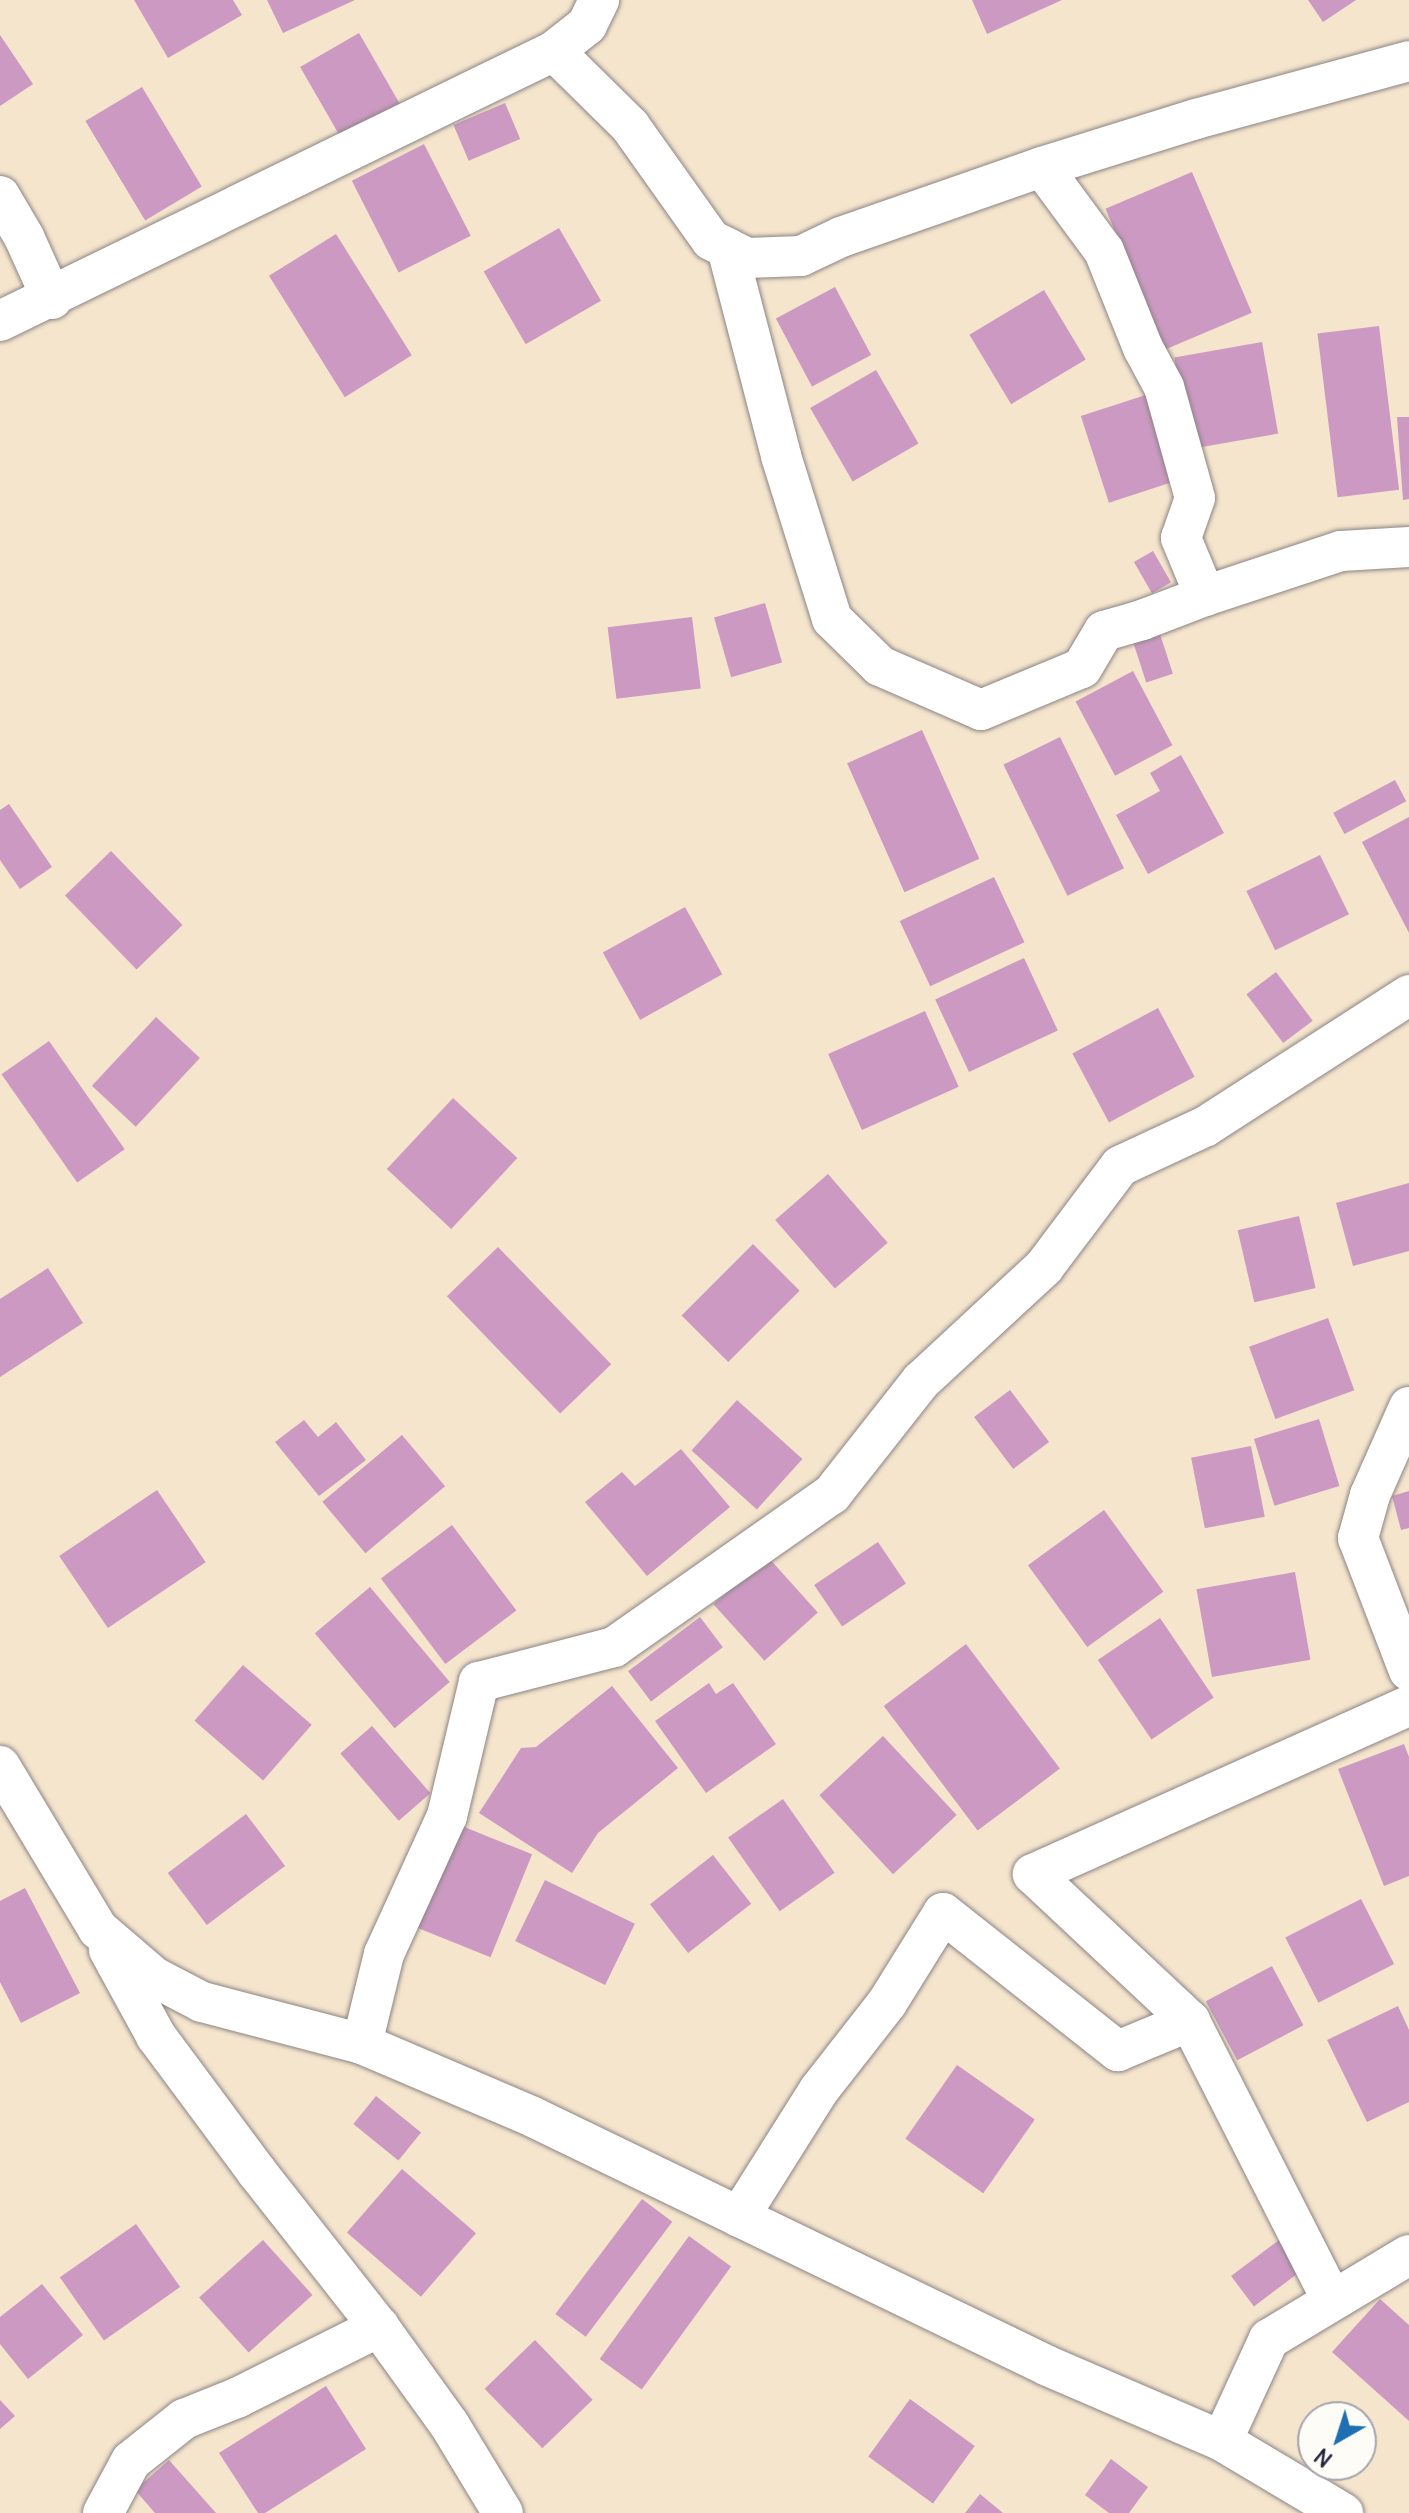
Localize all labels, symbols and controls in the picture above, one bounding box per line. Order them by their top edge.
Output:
north arrow [1297,2401,1377,2481]
text: N [1308,2442,1338,2474]

